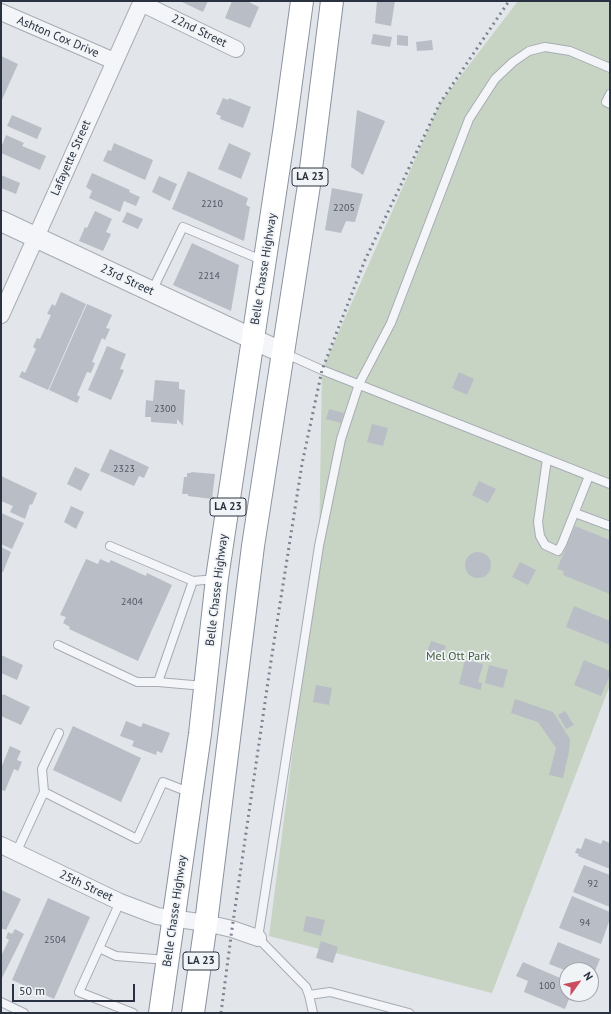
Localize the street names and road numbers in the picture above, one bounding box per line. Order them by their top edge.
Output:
street label: 22nd Street [169,11,229,51]
street label: Ashton Cox Drive [15,13,101,61]
street label: Lafayette Street [48,118,94,198]
road number: LA 23 [292,168,328,186]
street label: Belle Chasse Highway [248,212,280,326]
street label: 23rd Street [98,261,156,299]
road number: LA 23 [210,498,246,516]
street label: Belle Chasse Highway [203,533,231,647]
street label: Belle Chasse Highway [160,854,190,968]
street label: 25th Street [57,867,115,905]
road number: LA 23 [183,952,219,970]

